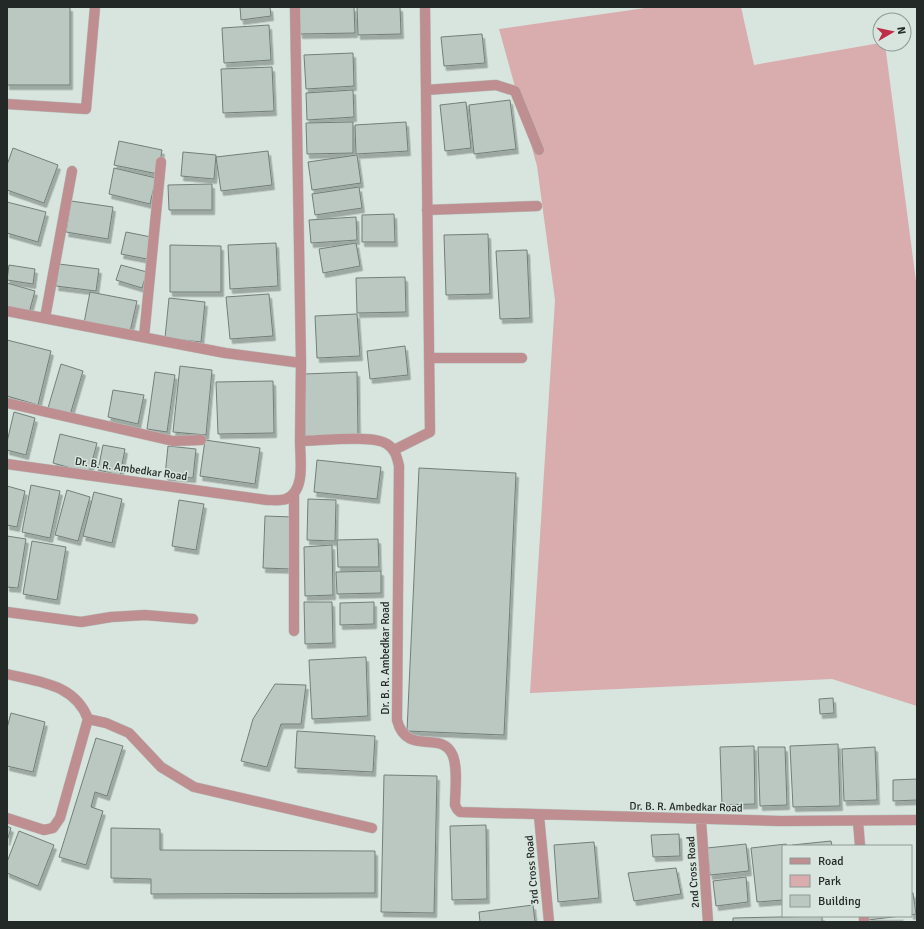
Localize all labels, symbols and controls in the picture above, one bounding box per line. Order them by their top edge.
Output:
north arrow [872,12,912,52]
text: N [894,26,908,35]
street label: Dr. B. R. Ambedkar Road [74,455,188,483]
street label: Dr. B. R. Ambedkar Road [379,601,392,715]
street label: Dr. B. R. Ambedkar Road [629,800,743,814]
street label: 3rd Cross Road [522,834,542,905]
street label: 2nd Cross Road [684,835,702,908]
legend [782,845,912,917]
text: Road [818,854,844,869]
text: Park [818,874,841,889]
text: Building [818,894,861,909]

